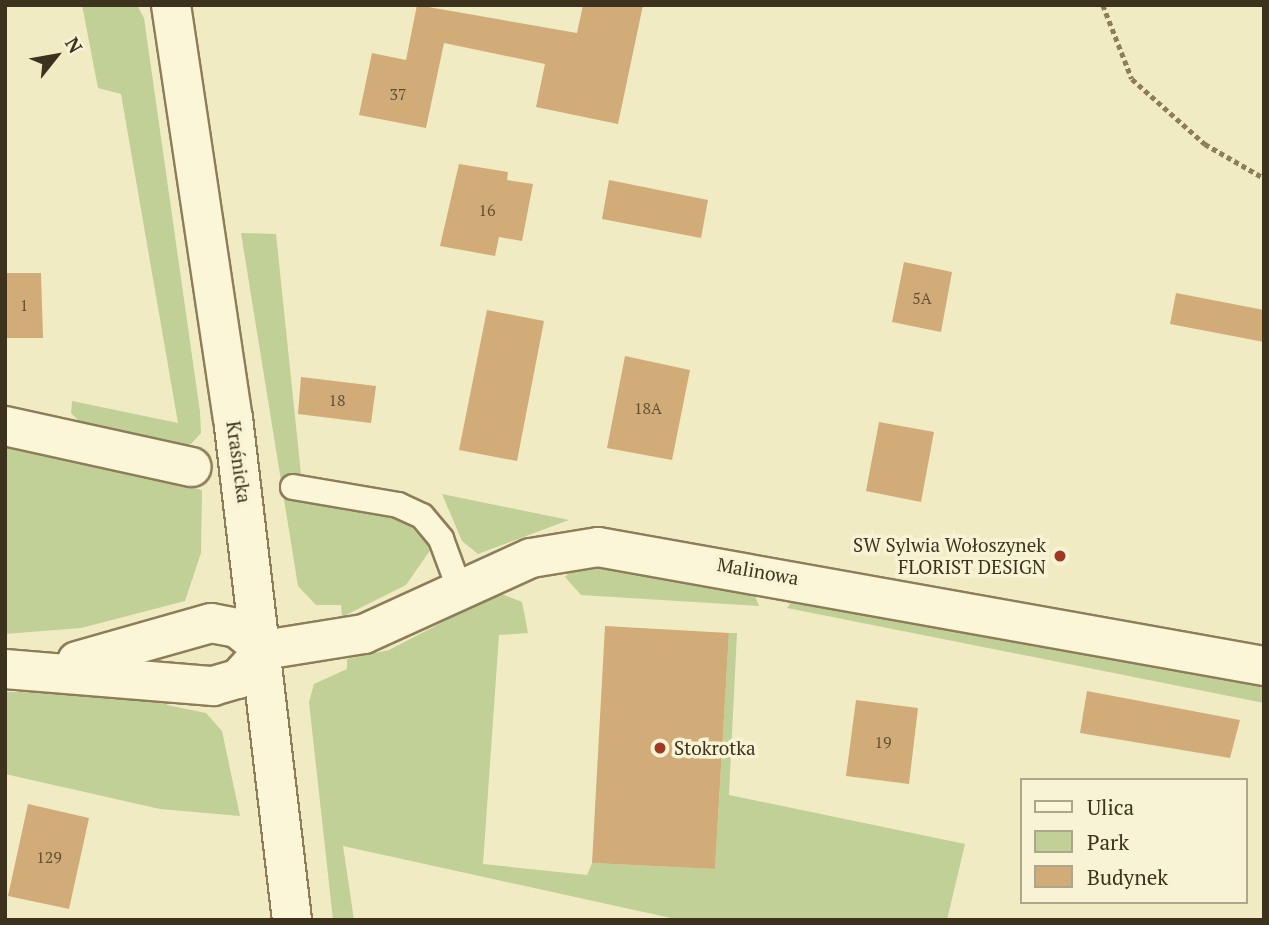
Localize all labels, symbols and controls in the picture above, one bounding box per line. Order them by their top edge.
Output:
north arrow [21,21,91,91]
text: N [60,32,89,58]
house number: 37 [389,84,407,104]
house number: 16 [478,200,496,220]
house number: 5A [912,288,932,308]
house number: 1 [20,295,28,315]
house number: 18 [328,390,346,410]
house number: 18A [634,398,662,418]
street label: Kraśnicka [222,419,256,505]
place label: SW Sylwia Wołoszynek FLORIST DESIGN [853,534,1046,578]
marker: SW Sylwia Wołoszynek FLORIST DESIGN [1052,548,1068,564]
street label: Malinowa [715,553,801,589]
house number: 19 [874,732,892,752]
place label: Stokrotka [674,737,756,759]
marker: Stokrotka [652,740,668,756]
legend [1020,778,1248,904]
text: Ulica [1087,793,1134,821]
text: Park [1087,828,1129,856]
house number: 129 [36,847,62,867]
text: Budynek [1087,863,1168,891]

